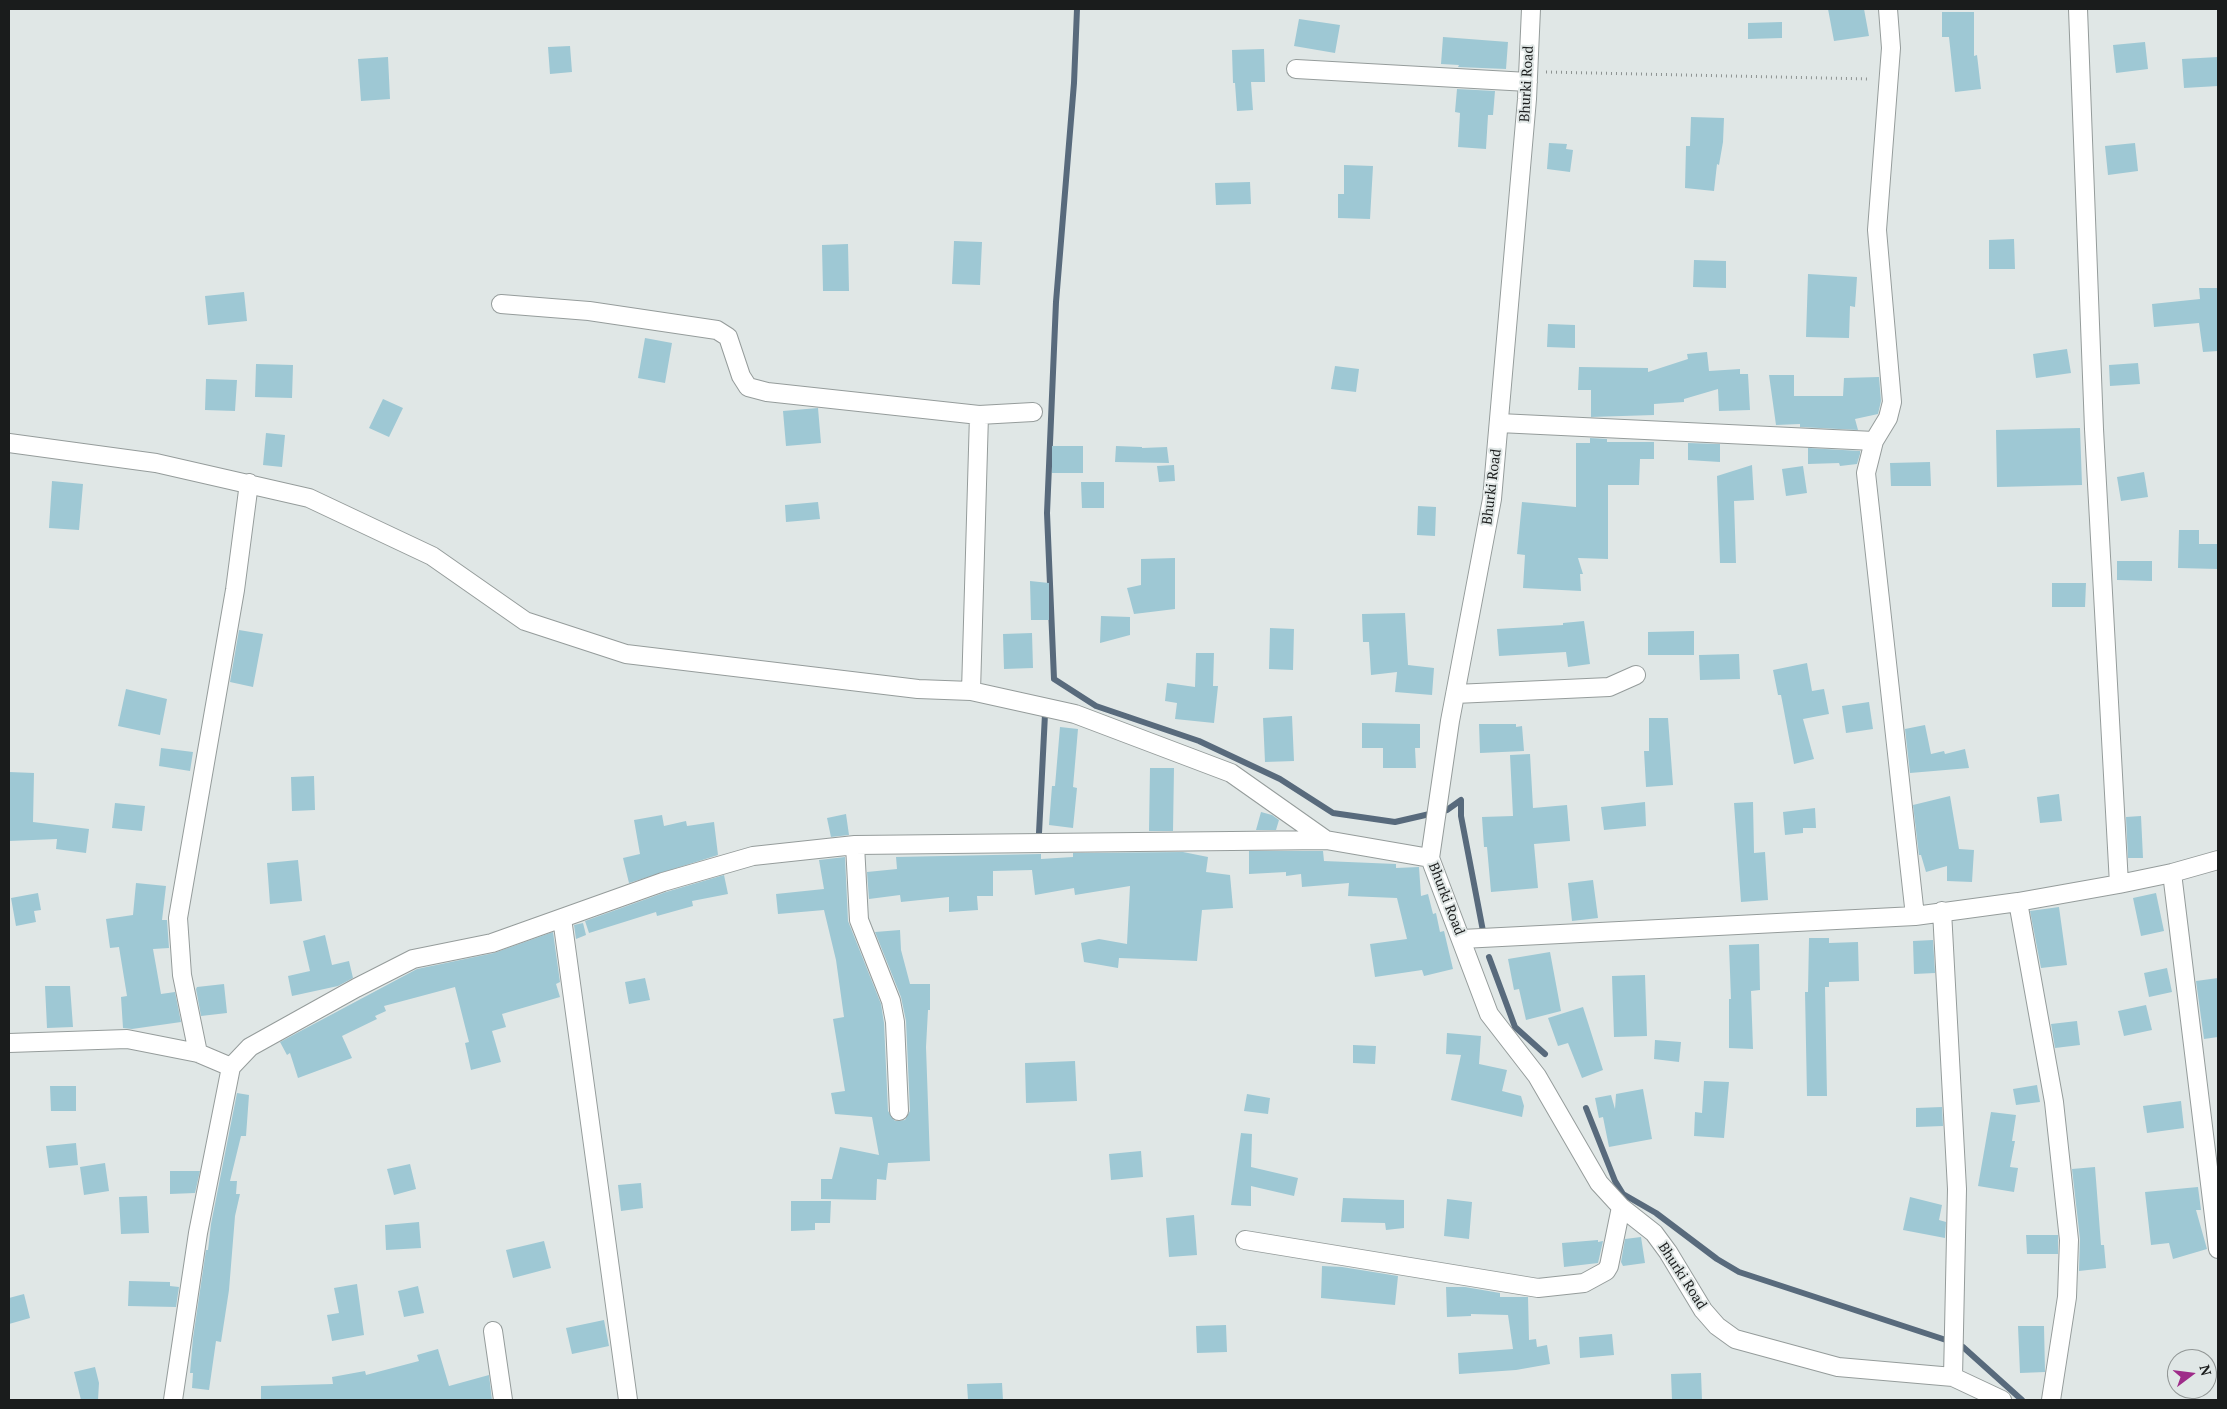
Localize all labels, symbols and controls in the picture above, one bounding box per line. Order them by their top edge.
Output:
street label: Bhurki Road [1517,45,1537,123]
street label: Bhurki Road [1479,448,1505,526]
street label: Bhurki Road [1424,860,1468,938]
street label: Bhurki Road [1654,1239,1710,1313]
north arrow [2167,1349,2217,1399]
text: N [2195,1363,2217,1378]

